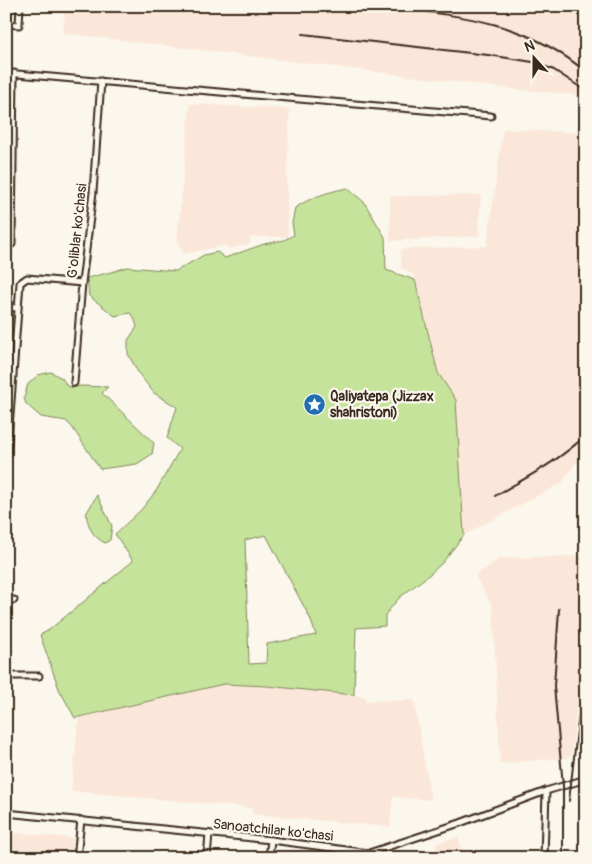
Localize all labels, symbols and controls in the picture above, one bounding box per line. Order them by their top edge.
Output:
north arrow [510,32,560,82]
text: N [522,37,537,56]
street label: G'oliblar ko'chasi [64,182,90,279]
place label: Qaliyatepa (Jizzax shahristoni) [330,388,434,421]
place icon: Qaliyatepa (Jizzax shahristoni) [302,392,326,416]
street label: Sanoatchilar ko'chasi [212,815,335,845]

